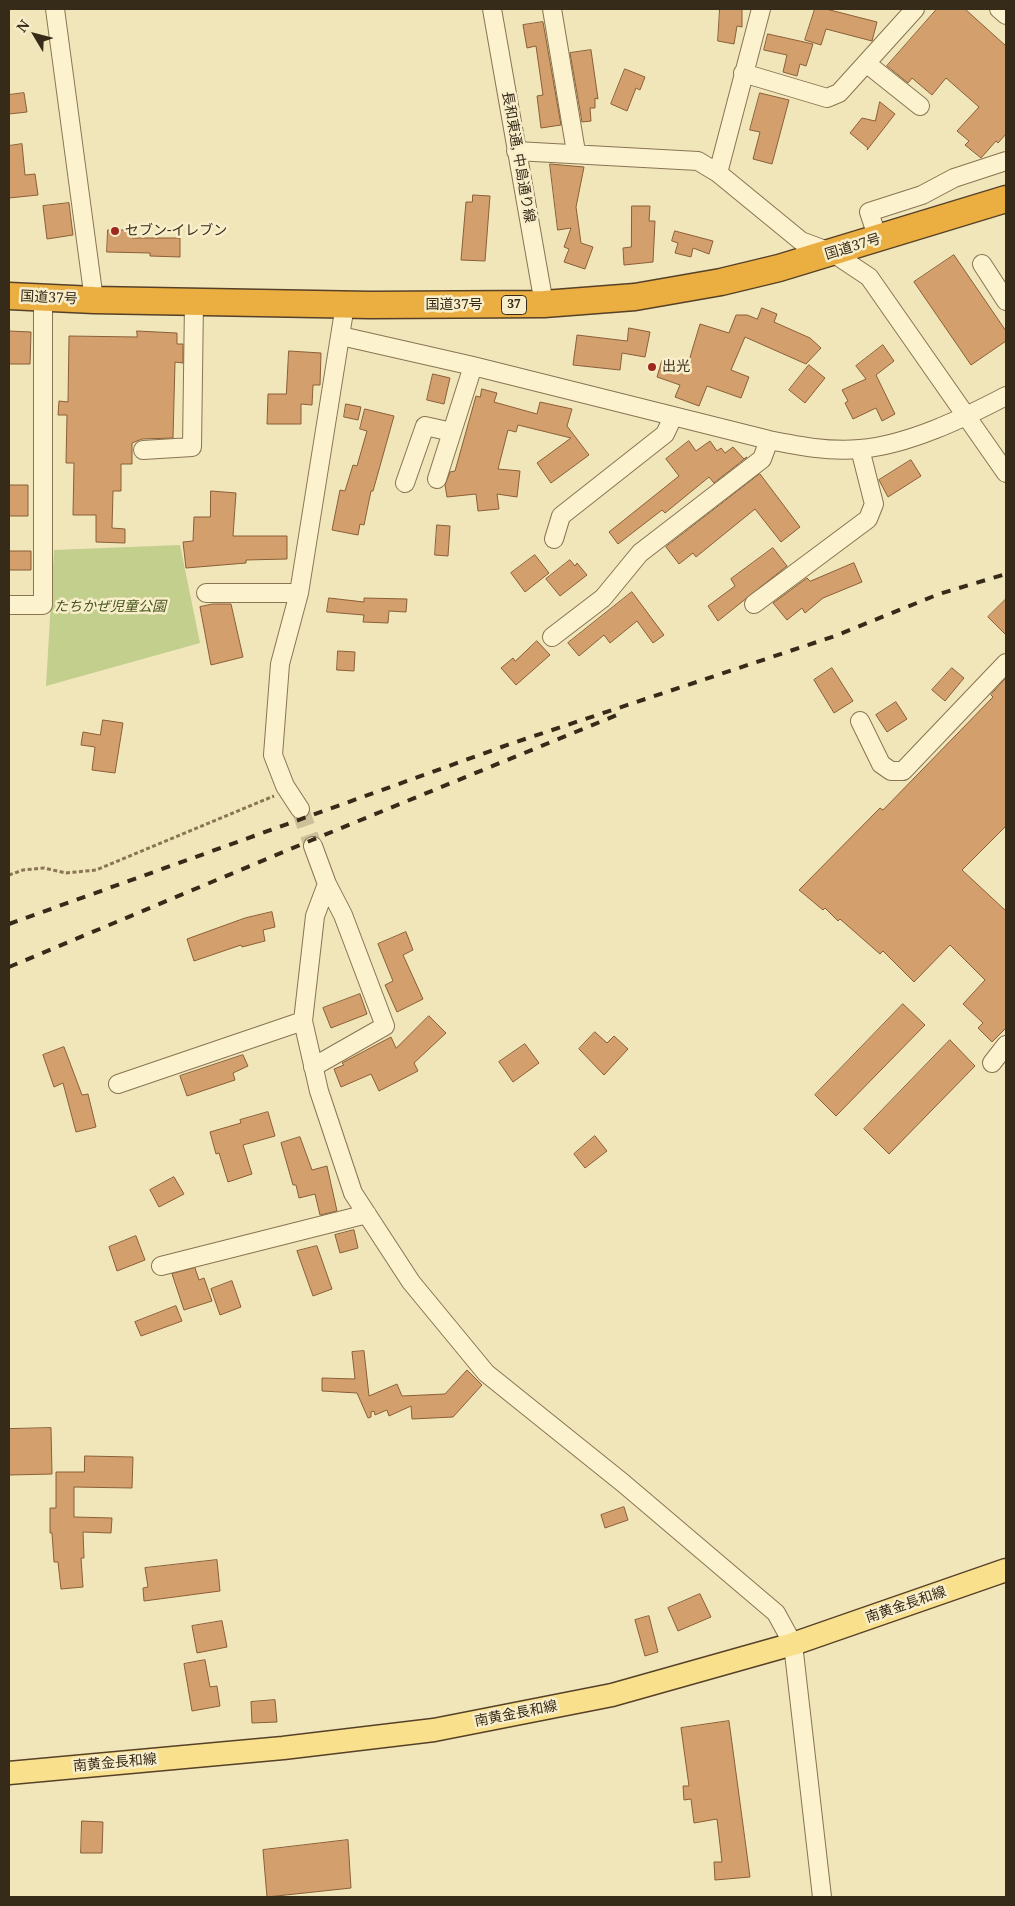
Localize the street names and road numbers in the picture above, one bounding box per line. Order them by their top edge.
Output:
street label: 長和東通, 中島通り線 [498,90,538,224]
street label: 国道37号 [823,231,883,263]
street label: 国道37号 [20,288,78,308]
road number: 37 [502,296,526,314]
street label: 国道37号 [425,297,483,313]
street label: 南黄金長和線 [864,1583,948,1627]
street label: 南黄金長和線 [473,1698,559,1730]
street label: 南黄金長和線 [72,1751,158,1775]

